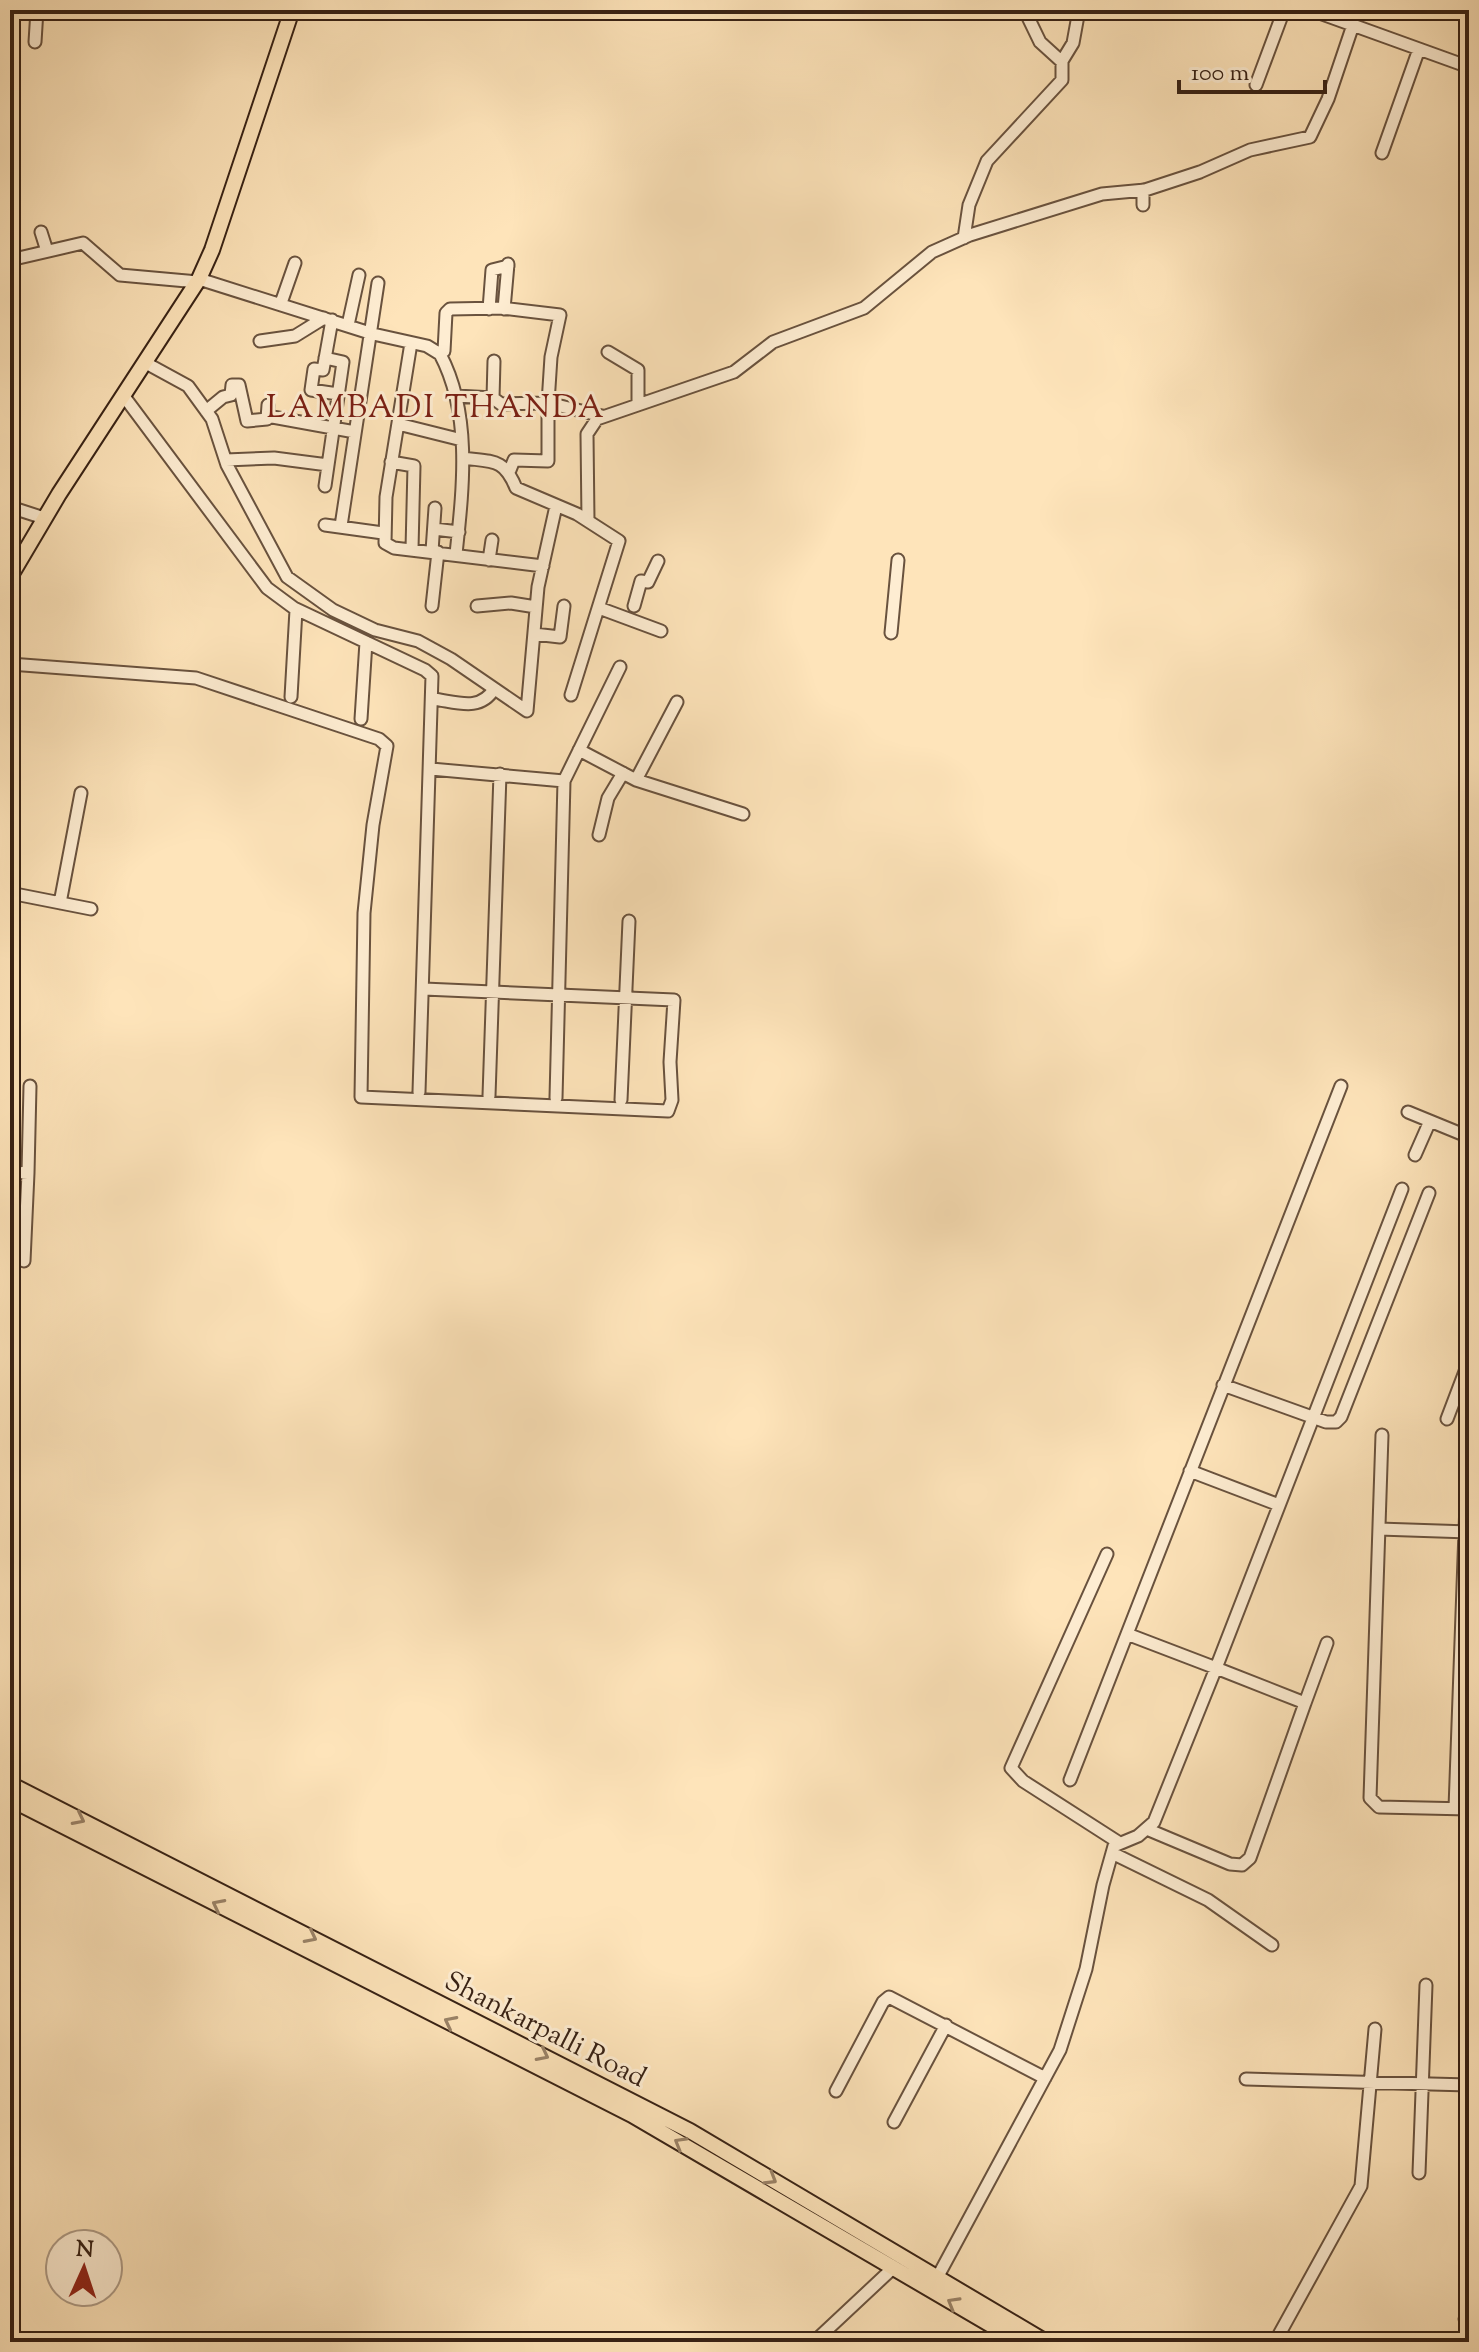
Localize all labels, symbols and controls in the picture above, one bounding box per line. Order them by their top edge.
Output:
scale bar [1179,44,1325,94]
text: 100 m [1191,57,1249,91]
district label: LAMBADI THANDA [266,386,606,432]
one-way arrow [71,1810,86,1825]
one-way arrow [211,1900,226,1915]
one-way arrow [302,1928,317,1943]
street label: Shankarpalli Road [437,1963,653,2099]
one-way arrow [443,2017,458,2032]
one-way arrow [534,2045,549,2061]
one-way arrow [674,2137,689,2153]
one-way arrow [762,2170,777,2185]
north arrow [44,2228,124,2308]
text: N [75,2235,95,2267]
one-way arrow [947,2297,962,2313]

